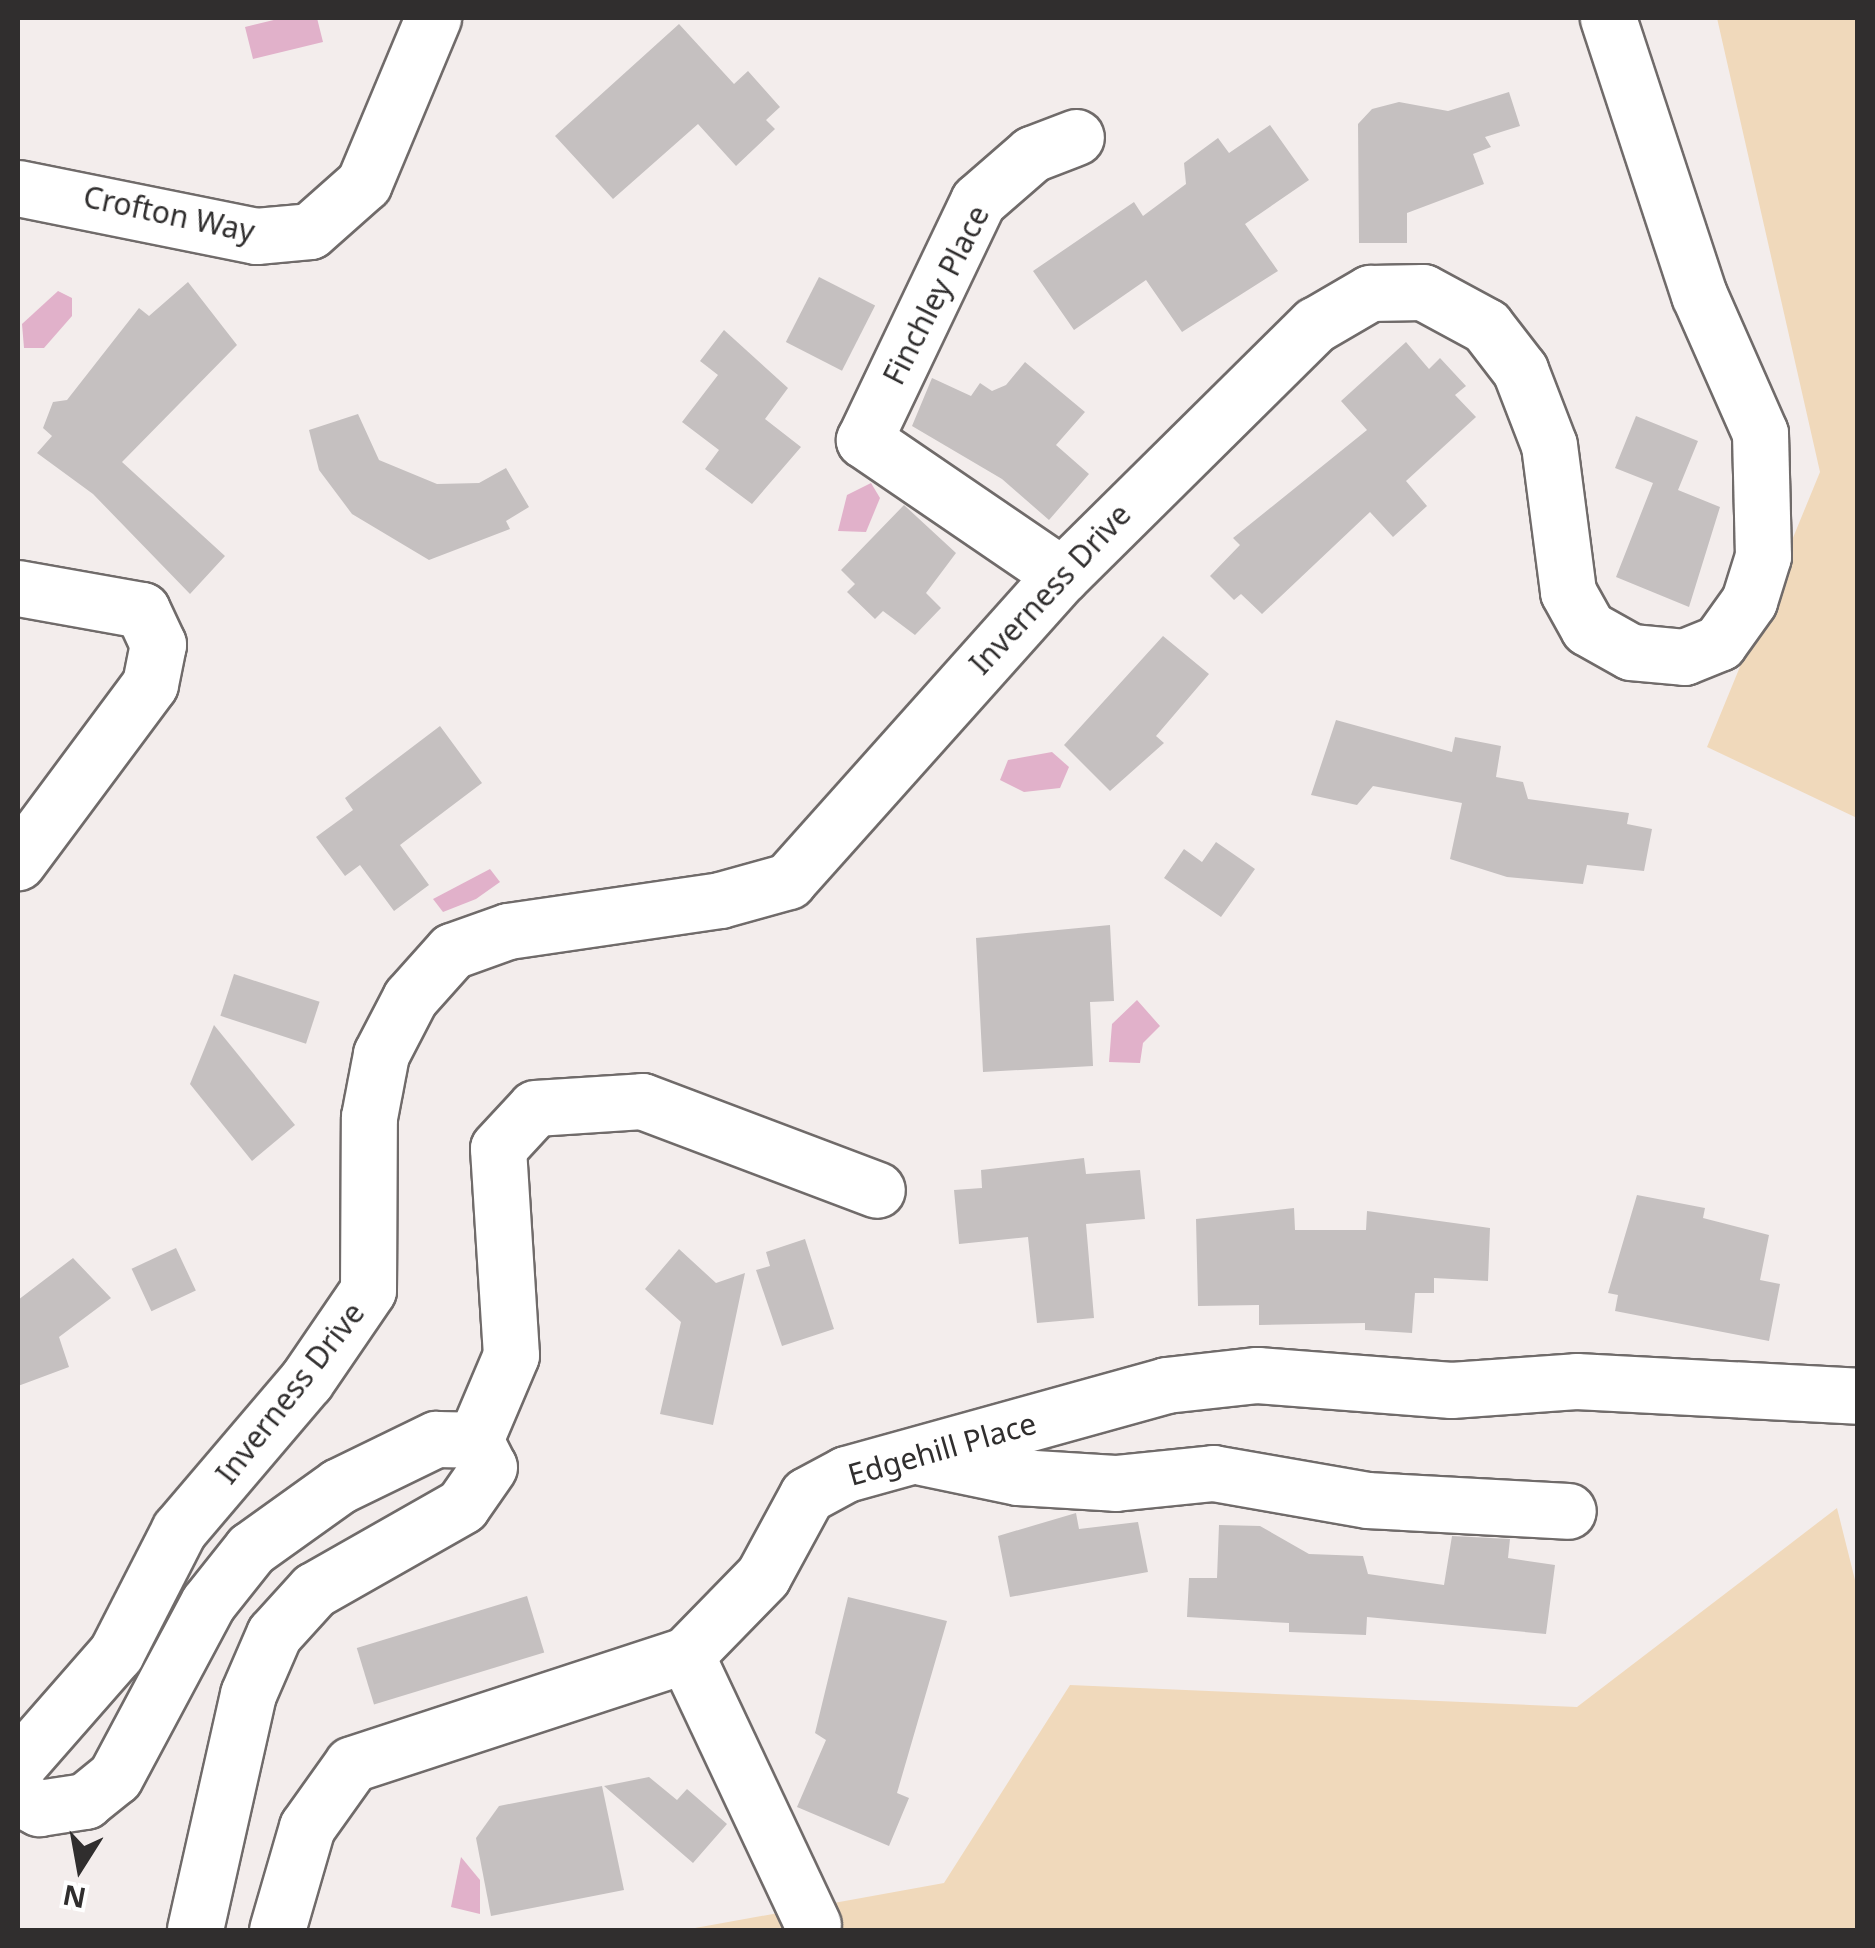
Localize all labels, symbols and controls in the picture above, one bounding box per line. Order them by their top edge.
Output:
street label: Crofton Way [80,178,258,250]
street label: Finchley Place [875,200,997,390]
street label: Inverness Drive [962,496,1138,682]
street label: Inverness Drive [208,1295,372,1491]
street label: Edgehill Place [844,1405,1040,1493]
north arrow [30,1818,130,1918]
text: N [59,1877,89,1918]

